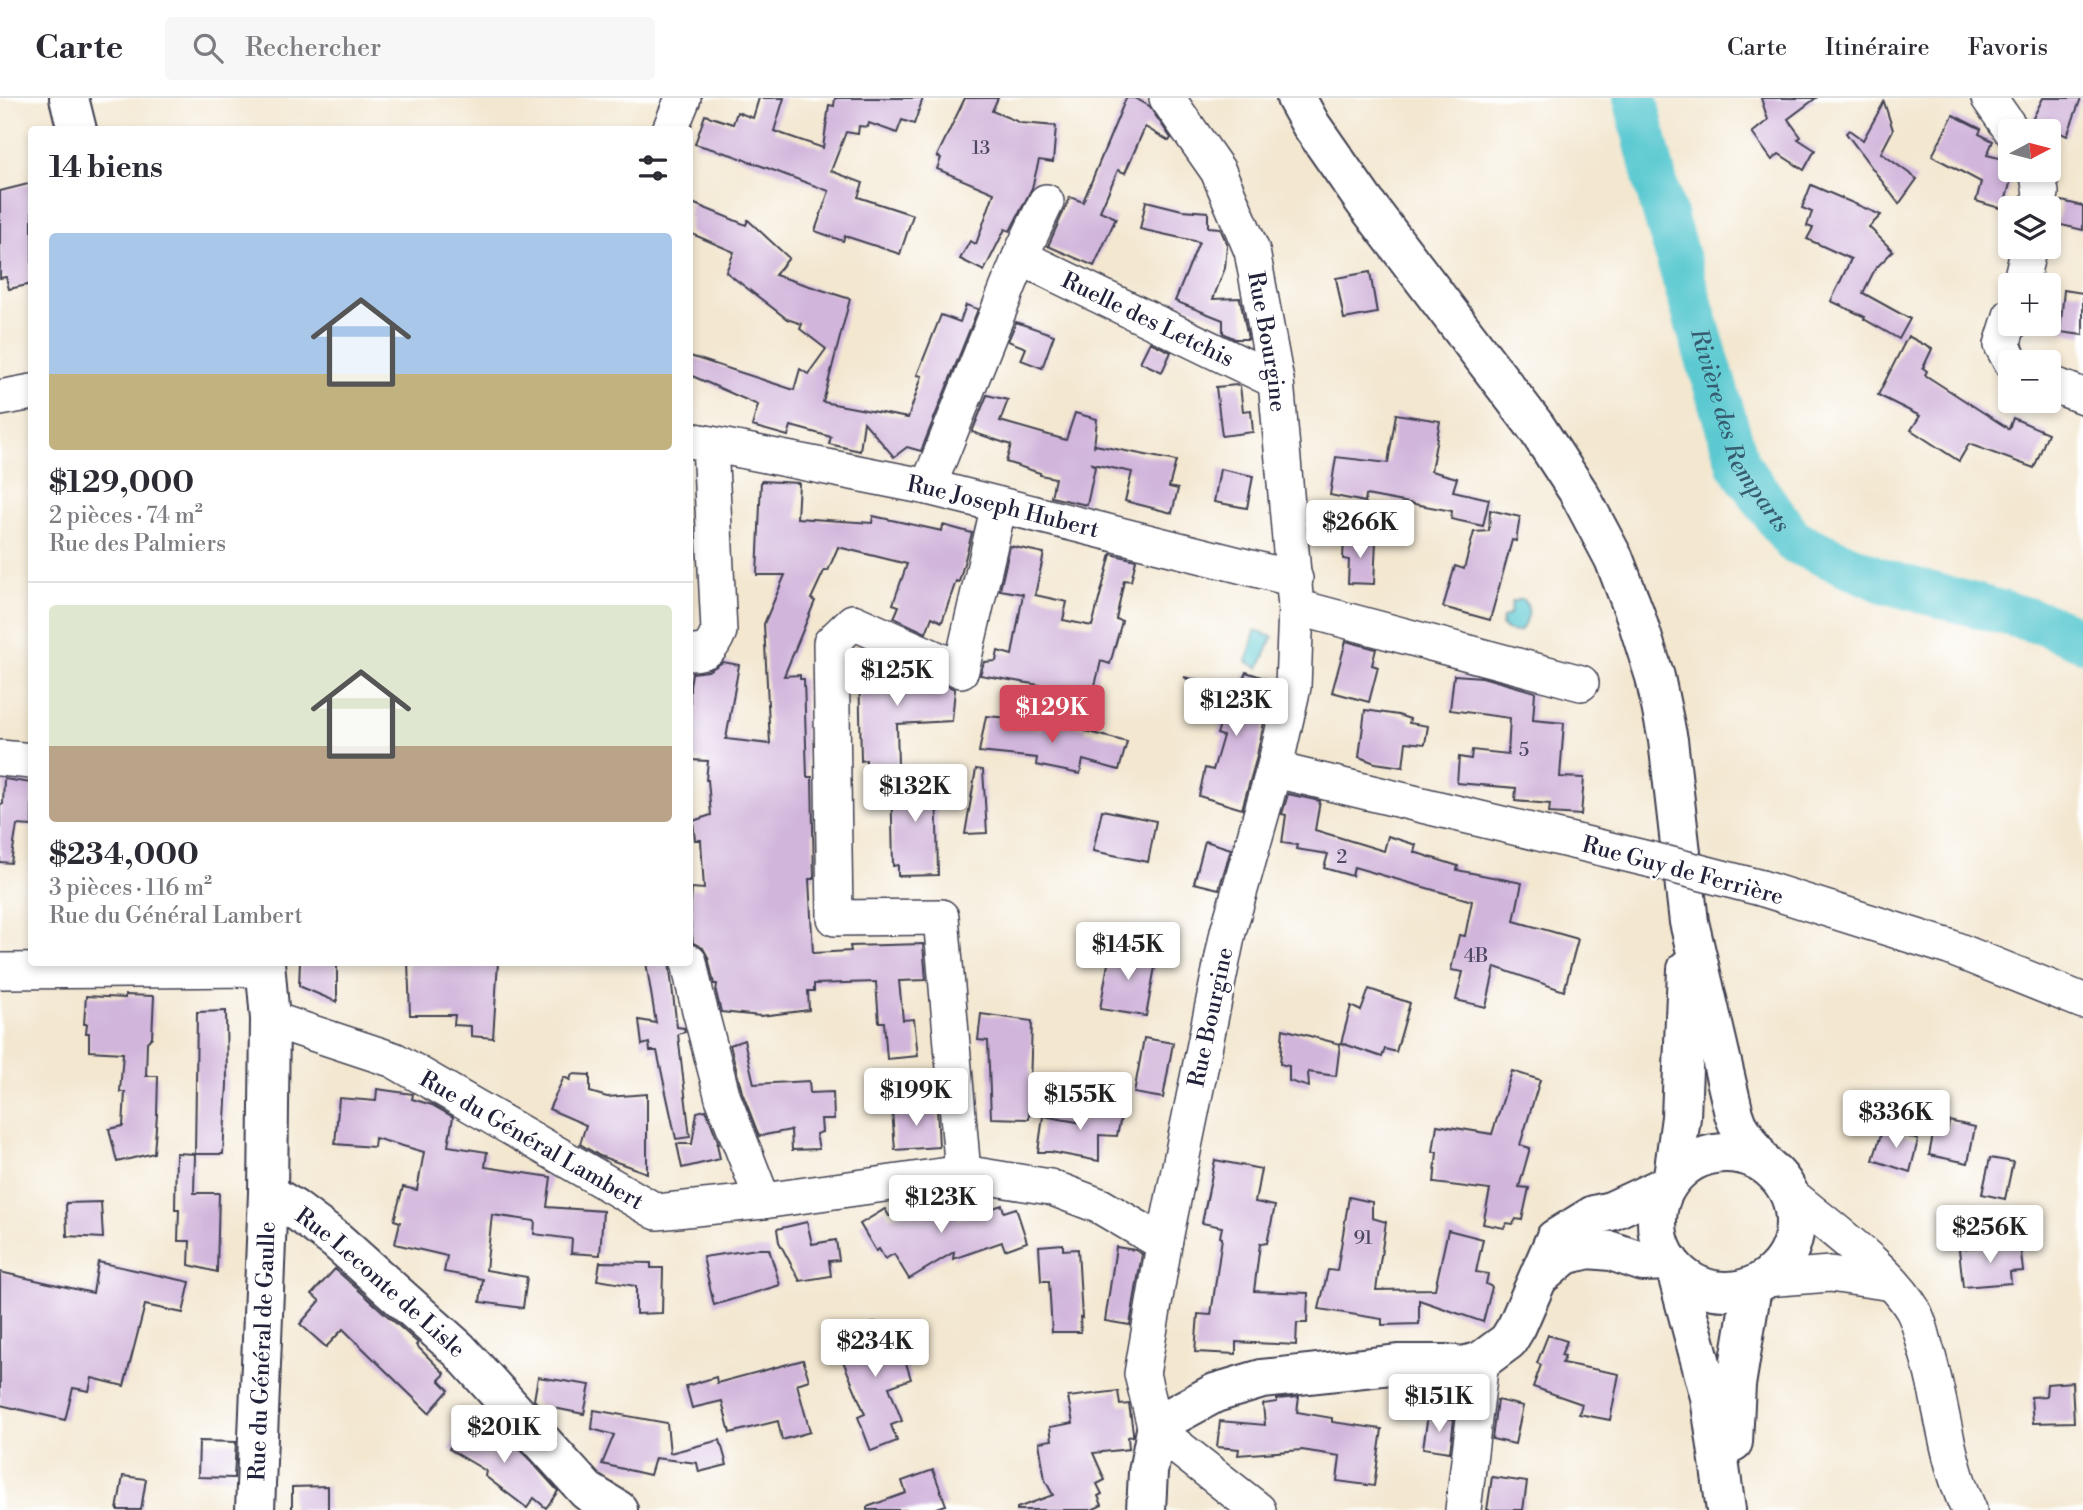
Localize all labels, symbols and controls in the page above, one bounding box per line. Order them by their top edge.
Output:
search box [165,17,655,80]
text: Carte [35,28,123,69]
icon: search [189,29,227,67]
text: Rechercher [245,32,381,64]
text: Carte [1727,33,1787,63]
text: Itinéraire [1825,33,1930,63]
text: Favoris [1968,33,2048,63]
north arrow [1998,119,2062,182]
map controls [1998,119,2061,413]
house number: 13 [972,136,990,160]
text: 14 biens [49,149,163,187]
icon: filters [634,149,672,187]
button: layers [1998,196,2061,259]
street label: Ruelle des Letchis [1057,266,1238,373]
street label: Rue Bourgine [1241,269,1292,413]
button: + [1998,273,2061,336]
icon: home [298,279,424,405]
water label: Rivière des Remparts [1683,324,1796,539]
button: − [1998,350,2061,413]
text: $129,000 [49,464,194,502]
street label: Rue Joseph Hubert [905,470,1102,544]
pin: $266K [1311,500,1409,560]
text: 2 pièces · 74 m² [49,502,203,530]
text: $266K [1322,509,1398,537]
text: Rue des Palmiers [49,530,226,558]
pin: $125K [848,648,946,708]
icon: home [298,651,424,777]
text: $125K [861,657,933,685]
pin: $123K [1187,678,1285,738]
pin: $129K [1003,686,1101,745]
text: $123K [1200,687,1272,715]
text: $129K [1016,694,1088,722]
house number: 5 [1519,738,1529,762]
pin: $132K [866,764,964,824]
text: $132K [879,773,951,801]
street label: Rue Guy de Ferrière [1579,831,1786,911]
text: $234,000 [49,836,199,874]
house number: 2 [1337,845,1347,869]
text: 3 pièces · 116 m² [49,874,212,902]
text: Rue du Général Lambert [49,902,303,930]
pin: $145K [1079,922,1177,982]
text: $145K [1092,931,1164,959]
house number: 4B [1464,944,1488,968]
street label: Rue Bourgine [1183,945,1239,1090]
street label: Rue du Général Lambert [415,1065,648,1216]
pin: $199K [867,1068,965,1128]
pin: $155K [1031,1072,1129,1132]
text: $199K [880,1077,952,1105]
text: $155K [1044,1081,1116,1109]
pin: $336K [1847,1090,1945,1150]
text: $336K [1859,1099,1933,1127]
pin: $123K [892,1176,990,1235]
text: $123K [905,1184,977,1212]
street label: Rue Leconte de Lisle [290,1202,471,1364]
pin: $256K [1941,1206,2039,1265]
text: $256K [1952,1214,2028,1242]
street label: Rue du Général de Gaulle [243,1221,282,1482]
house number: 91 [1353,1226,1373,1250]
pin: $234K [826,1320,924,1379]
text: $234K [837,1328,913,1356]
pin: $151K [1390,1374,1488,1434]
text: $151K [1405,1383,1473,1411]
pin: $201K [455,1406,553,1465]
text: $201K [467,1414,541,1442]

